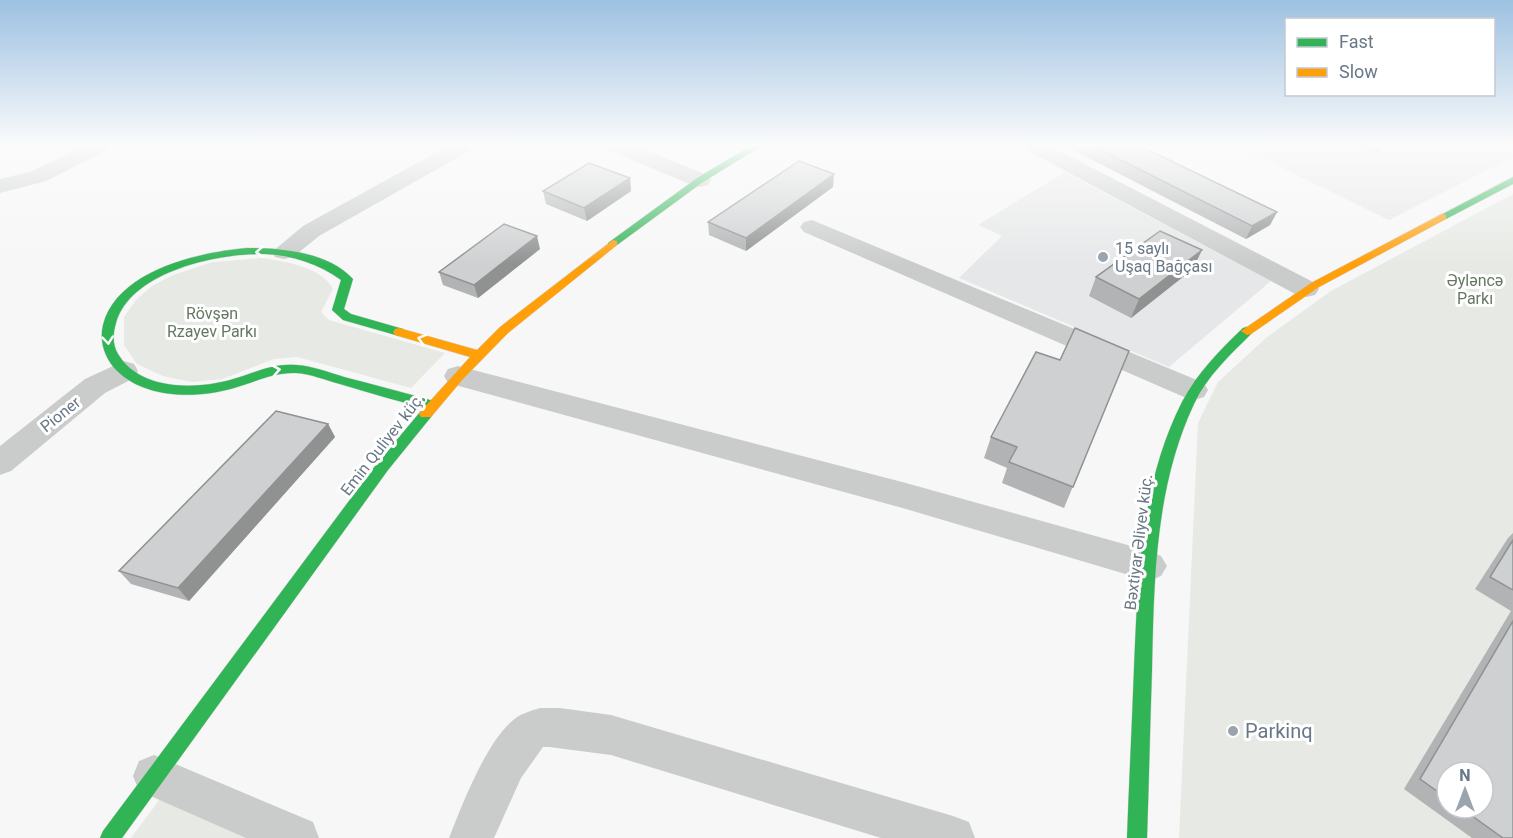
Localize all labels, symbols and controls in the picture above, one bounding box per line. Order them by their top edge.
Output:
legend [1285,18,1495,96]
text: Fast [1339,31,1374,52]
text: Slow [1339,61,1378,82]
place label: 15 saylı Uşaq Bağçası [1115,239,1212,276]
one-way arrow [256,245,265,258]
marker: 15 saylı Uşaq Bağçası [1096,250,1110,264]
park label: Əyləncə Parkı [1447,271,1503,308]
park label: Rövşən Rzayev Parkı [167,304,257,341]
one-way arrow [417,334,428,346]
one-way arrow [101,335,114,344]
one-way arrow [270,364,280,377]
street label: Emin Quliyev küç. [337,389,428,499]
street label: Pioner [37,392,85,436]
street label: Bəxtiyar Əliyev küç. [1121,473,1156,611]
place label: Parkinq [1245,719,1313,743]
marker: Parkinq [1226,724,1240,738]
north arrow [1435,760,1495,820]
text: N [1459,766,1471,785]

